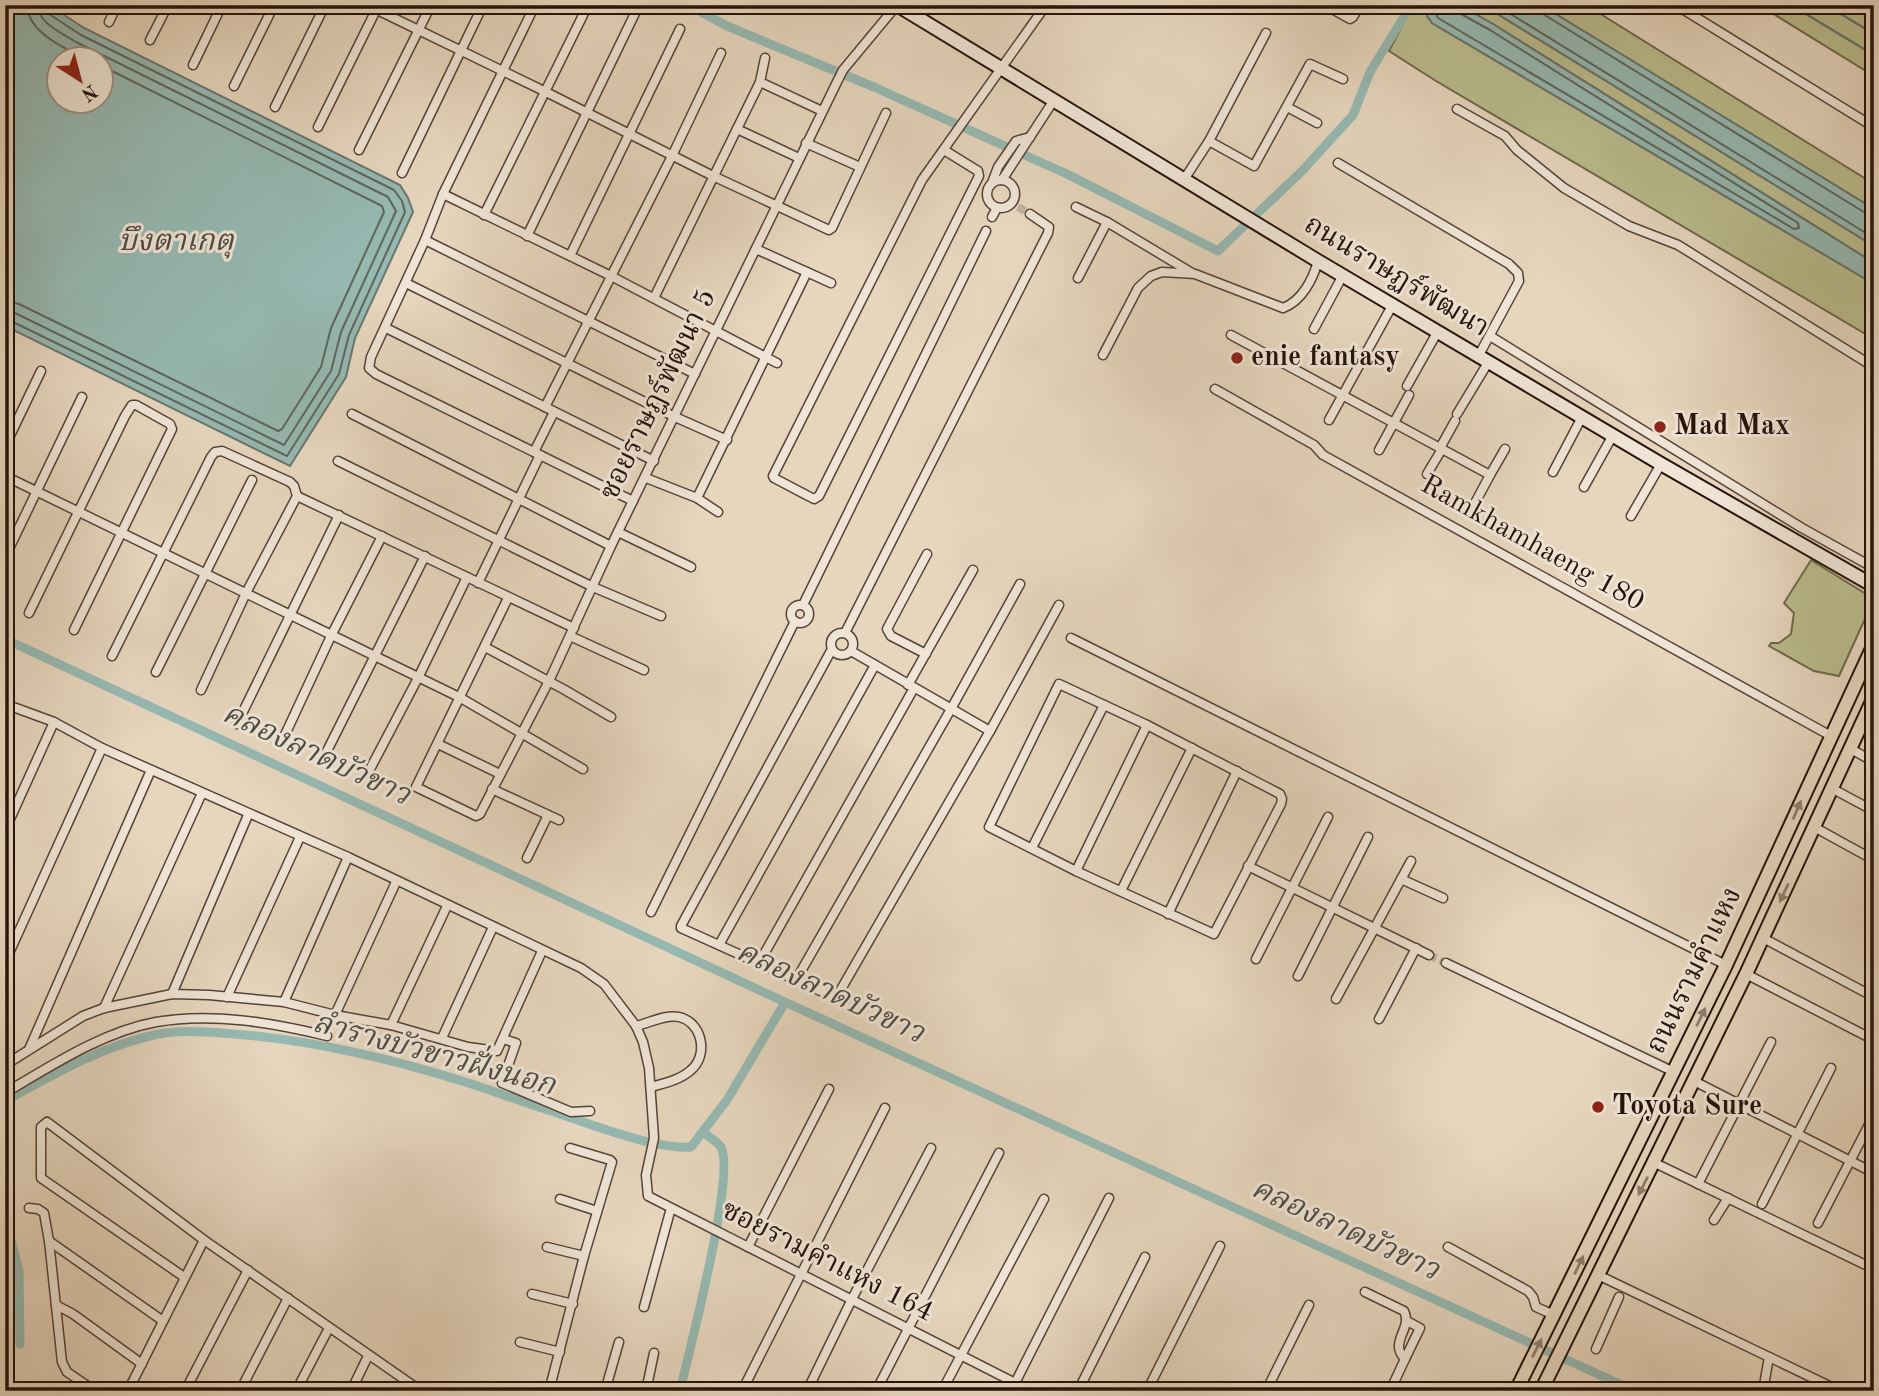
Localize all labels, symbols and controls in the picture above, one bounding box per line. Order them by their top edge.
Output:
north arrow [46,46,116,116]
text: N [77,80,100,104]
street label: ถนนราษฏร์พัฒนา [1299,207,1496,343]
water label: บึงตาเกตุ [118,225,235,259]
street label: ซอยราษฎร์พัฒนา 5 [592,283,722,504]
place label: enie fantasy [1251,344,1400,372]
marker: enie fantasy [1229,350,1245,366]
place label: Mad Max [1674,413,1790,441]
marker: Mad Max [1652,419,1668,435]
street label: Ramkhamhaeng 180 [1416,471,1648,617]
water label: คลองลาดบัวขาว [218,697,416,812]
one-way arrow [1792,800,1803,821]
street label: ถนนรามคำแหง [1640,882,1747,1059]
one-way arrow [1778,883,1790,903]
water label: คลองลาดบัวขาว [732,935,930,1050]
water label: ลำรางบัวขาวฝั่งนอก [310,1000,561,1102]
one-way arrow [1695,1006,1706,1027]
place label: Toyota Sure [1612,1093,1762,1121]
marker: Toyota Sure [1590,1099,1606,1115]
water label: คลองลาดบัวขาว [1247,1172,1445,1287]
one-way arrow [1638,1176,1649,1196]
street label: ซอยรามคำแหง 164 [716,1194,939,1328]
one-way arrow [1573,1255,1584,1275]
one-way arrow [1532,1338,1543,1358]

